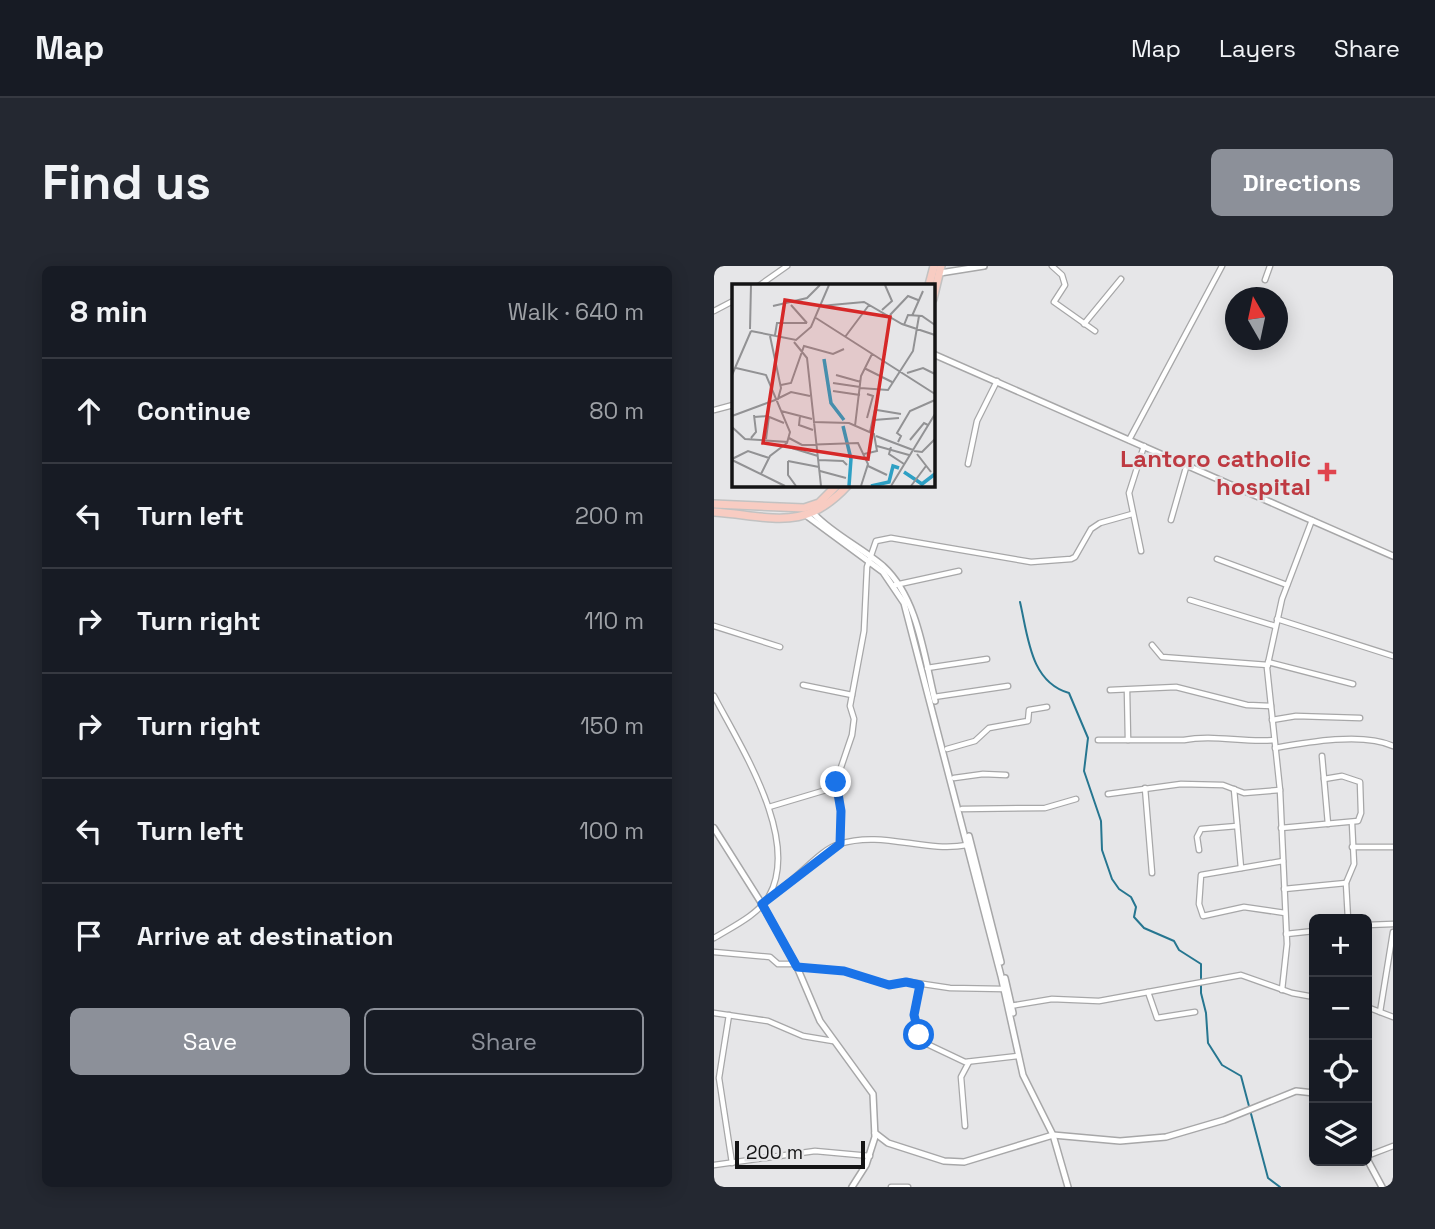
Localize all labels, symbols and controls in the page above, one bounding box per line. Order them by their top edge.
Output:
text: Map [35,27,104,69]
text: Map [1131,33,1181,64]
text: Layers [1219,33,1296,64]
text: Share [1334,33,1400,64]
button: Directions [1211,149,1393,216]
text: Find us [42,151,211,213]
inset map [732,284,934,486]
north arrow [1225,287,1288,350]
text: 8 min [70,292,148,331]
text: Walk · 640 m [508,297,644,327]
icon: ahead [70,392,108,430]
text: Continue [137,394,251,428]
text: 80 m [589,396,644,426]
place label: Lantoro catholic hospital [1120,443,1311,502]
marker: Lantoro catholic hospital [1317,462,1337,482]
icon: left [70,497,108,535]
text: Turn left [137,499,244,533]
text: 200 m [575,501,644,531]
icon: right [70,602,108,640]
text: Turn right [137,604,261,638]
text: 110 m [584,606,644,636]
icon: right [70,707,108,745]
text: Turn right [137,709,261,743]
text: 150 m [580,711,644,741]
route end [820,766,851,797]
icon: left [70,812,108,850]
text: Turn left [137,814,244,848]
text: 100 m [579,816,644,846]
map controls [1309,914,1372,1166]
button: + [1309,914,1372,977]
icon: arrive [70,917,108,955]
text: Arrive at destination [137,919,394,953]
button: − [1309,977,1372,1040]
button: Save [70,1008,350,1075]
button: Share [364,1008,644,1075]
route start [903,1019,934,1050]
button: locate [1309,1040,1372,1103]
button: layers [1309,1103,1372,1166]
scale bar [735,1138,864,1170]
text: 200 m [746,1140,803,1165]

